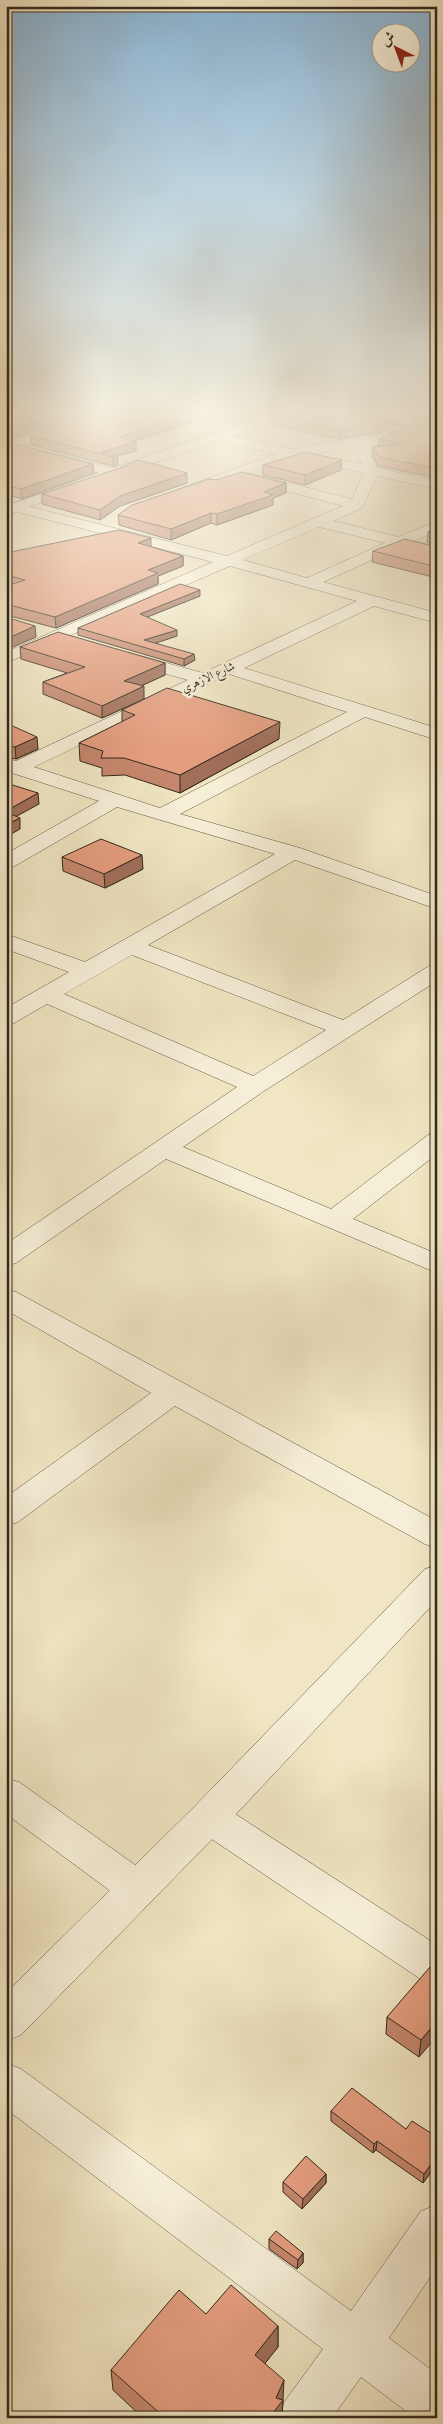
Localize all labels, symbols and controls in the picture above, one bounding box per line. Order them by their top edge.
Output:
north arrow [370,22,420,72]
text: ش [377,28,399,50]
street label: شارع الازهري [179,658,239,699]

